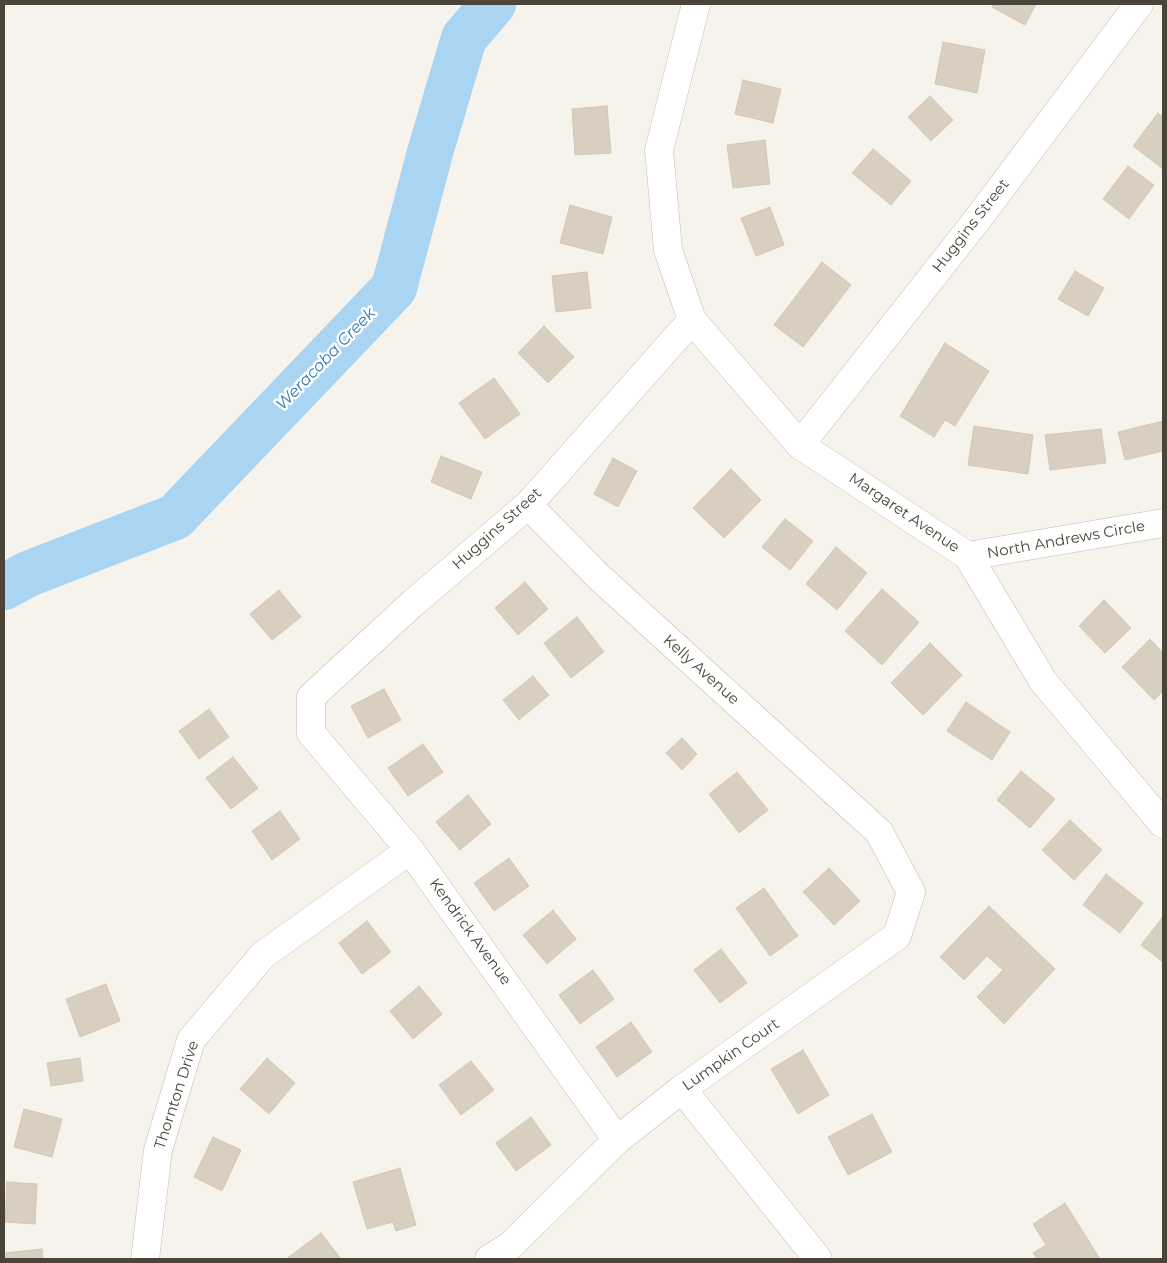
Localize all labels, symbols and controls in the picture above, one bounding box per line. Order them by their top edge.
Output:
street label: Huggins Street [929,176,1013,276]
water label: Weracoba Creek [272,304,380,414]
street label: Margaret Avenue [845,469,963,557]
street label: Huggins Street [449,484,545,574]
street label: North Andrews Circle [986,517,1146,563]
street label: Kelly Avenue [659,631,743,709]
street label: Kendrick Avenue [425,875,515,989]
street label: Lumpkin Court [679,1015,783,1095]
street label: Thornton Drive [151,1039,203,1151]

